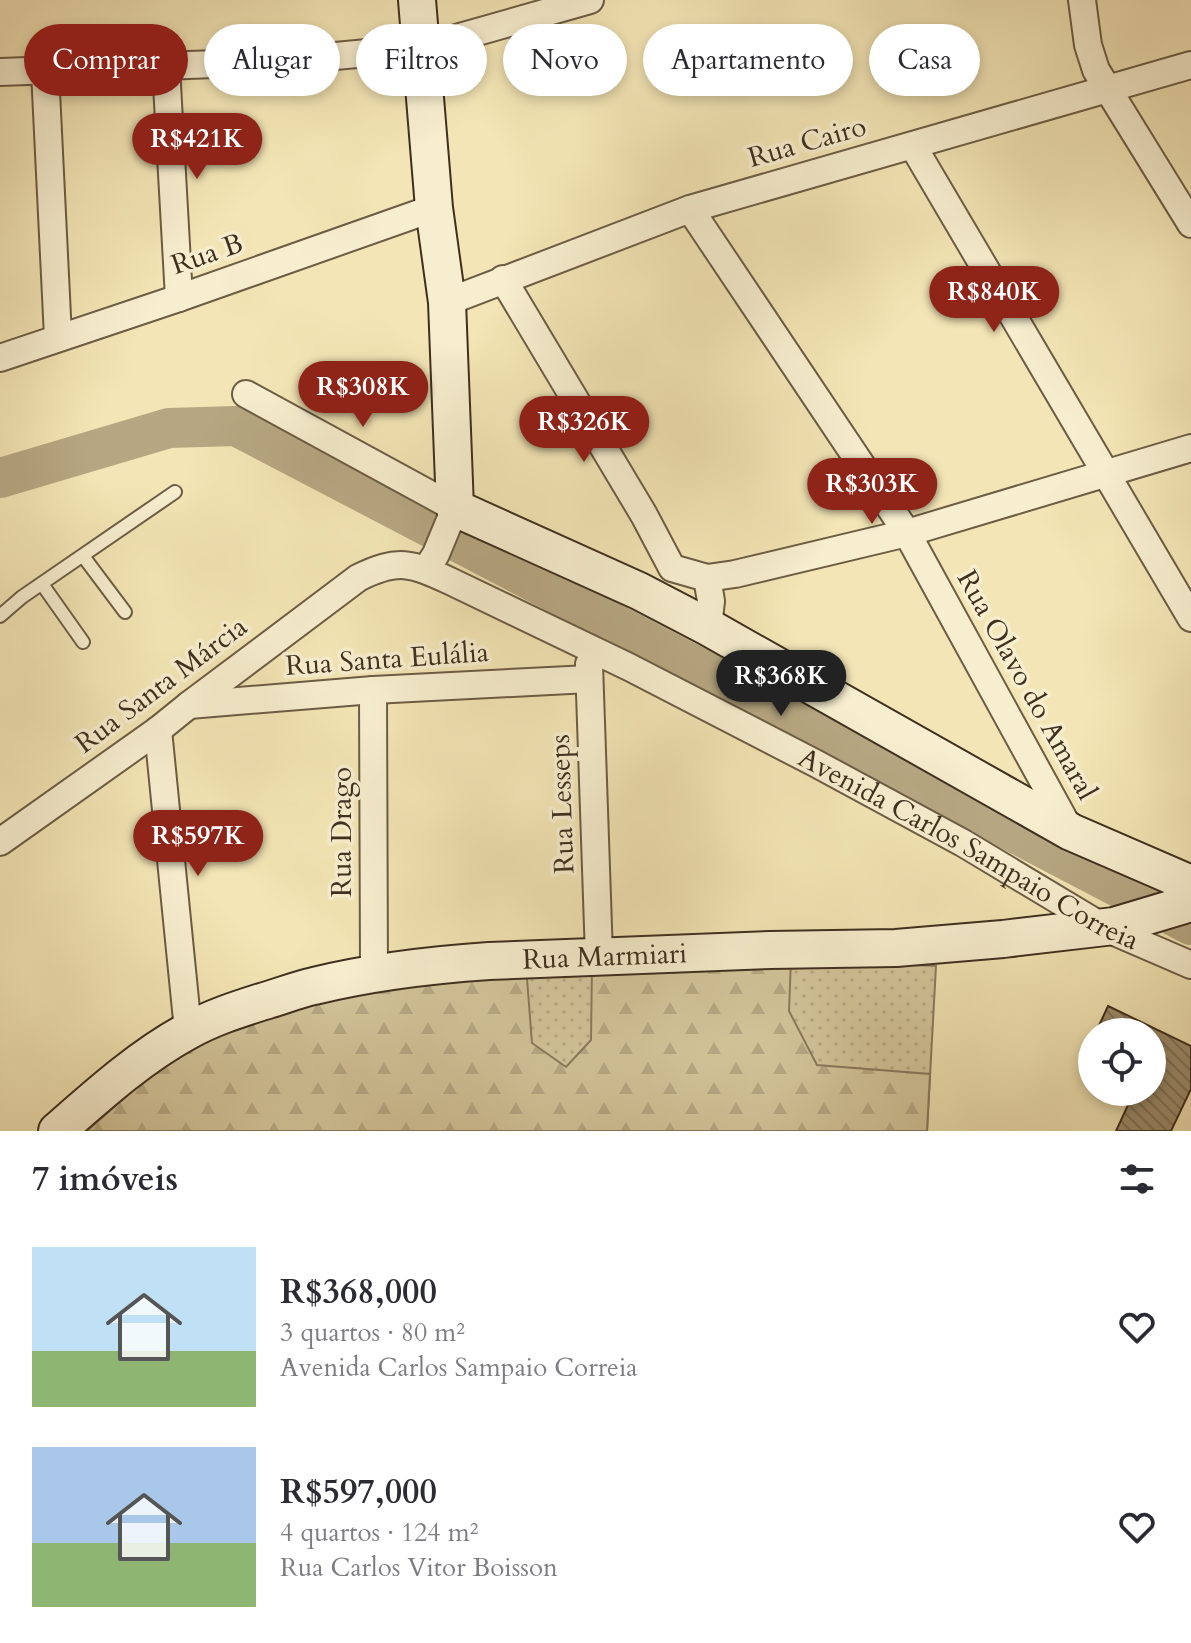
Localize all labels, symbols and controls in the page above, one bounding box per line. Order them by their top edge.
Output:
chip: Comprar [24,24,188,96]
chip: Alugar [204,24,340,96]
chip: Filtros [356,24,487,96]
chip: Novo [503,24,627,96]
chip: Apartamento [643,24,853,96]
chip: Casa [869,24,980,96]
street label: Rua Cairo [744,107,870,177]
pin: R$421K [132,113,262,181]
text: R$421K [150,121,244,156]
street label: Rua B [166,224,248,284]
pin: R$840K [929,266,1059,334]
text: R$840K [947,274,1041,309]
pin: R$308K [298,361,428,429]
text: R$308K [316,369,410,404]
pin: R$326K [519,396,649,464]
text: R$326K [537,404,631,439]
pin: R$303K [807,458,937,526]
text: R$303K [825,466,919,501]
street label: Rua Olavo do Amaral [948,563,1106,807]
street label: Rua Santa Márcia [67,608,255,762]
street label: Rua Santa Eulália [284,633,490,685]
pin: R$368K [716,650,846,718]
text: R$368K [734,658,828,693]
street label: Rua Lesseps [541,733,583,875]
street label: Avenida Carlos Sampaio Correia [792,739,1145,959]
street label: Rua Drago [323,767,361,897]
pin: R$597K [133,810,263,878]
text: R$597K [151,818,245,853]
street label: Rua Marmiari [522,934,688,979]
map controls [1078,1018,1166,1106]
button: locate [1078,1018,1166,1106]
text: 7 imóveis [32,1156,178,1202]
icon: filters [1115,1157,1159,1201]
text: R$368,000 [280,1269,437,1315]
icon: home [96,1279,192,1375]
icon: heart [1115,1305,1159,1349]
text: 3 quartos · 80 m² [280,1315,465,1350]
text: Avenida Carlos Sampaio Correia [280,1350,637,1385]
text: R$597,000 [280,1469,437,1515]
icon: home [96,1479,192,1575]
icon: heart [1115,1505,1159,1549]
text: 4 quartos · 124 m² [280,1515,478,1550]
text: Rua Carlos Vitor Boisson [280,1550,558,1585]

